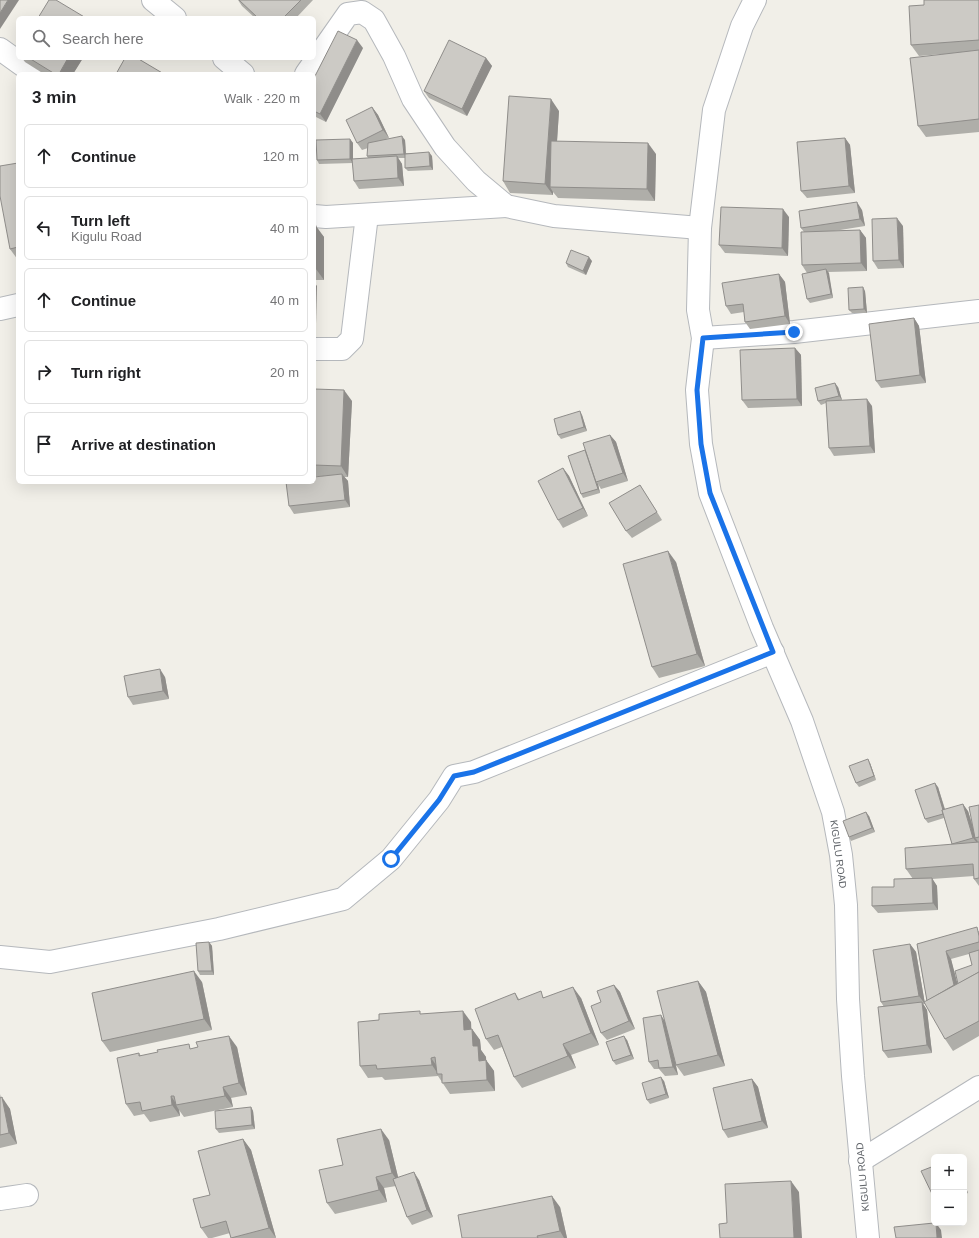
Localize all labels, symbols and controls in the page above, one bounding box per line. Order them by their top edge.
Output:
search box [16,16,316,60]
icon: search [30,27,52,49]
text: Search here [62,30,144,47]
text: 3 min [32,88,76,107]
text: Walk · 220 m [224,91,300,106]
icon: ahead [33,145,55,167]
text: Continue [71,148,136,165]
text: 120 m [263,149,299,164]
text: Turn left [71,212,130,229]
icon: left [33,217,55,239]
text: 40 m [270,221,299,236]
text: Kigulu Road [71,229,142,244]
icon: ahead [33,289,55,311]
text: Continue [71,292,136,309]
text: 40 m [270,293,299,308]
route end [785,323,803,341]
icon: right [33,361,55,383]
text: Turn right [71,364,141,381]
text: 20 m [270,365,299,380]
icon: arrive [33,433,55,455]
text: Arrive at destination [71,436,216,453]
street label: KIGULU ROAD [828,819,849,889]
route start [382,850,400,868]
street label: KIGULU ROAD [854,1142,871,1212]
map controls [931,1154,967,1226]
button: + [931,1154,967,1190]
button: − [931,1190,967,1226]

